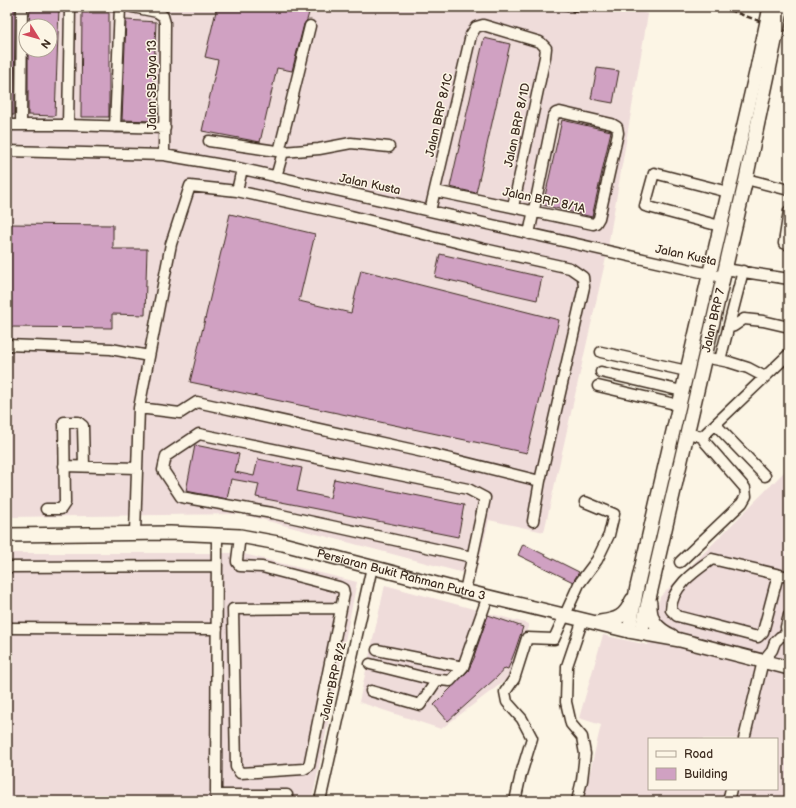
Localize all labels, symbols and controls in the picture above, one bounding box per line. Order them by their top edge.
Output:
north arrow [18,18,58,58]
text: N [38,37,53,51]
street label: Jalan SB Jaya 13 [145,40,160,130]
street label: Jalan BRP 8/1C [423,71,456,158]
street label: Jalan BRP 8/1D [501,81,534,169]
street label: Jalan Kusta [338,171,402,198]
street label: Jalan BRP 8/1A [501,184,587,217]
street label: Jalan Kusta [654,242,718,269]
street label: Jalan BRP 7 [699,287,729,354]
street label: Persiaran Bukit Rahman Putra 3 [315,546,487,604]
street label: Jalan BRP 8/2 [317,641,350,721]
legend [648,738,778,790]
text: Road [684,747,713,762]
text: Building [684,767,728,782]

